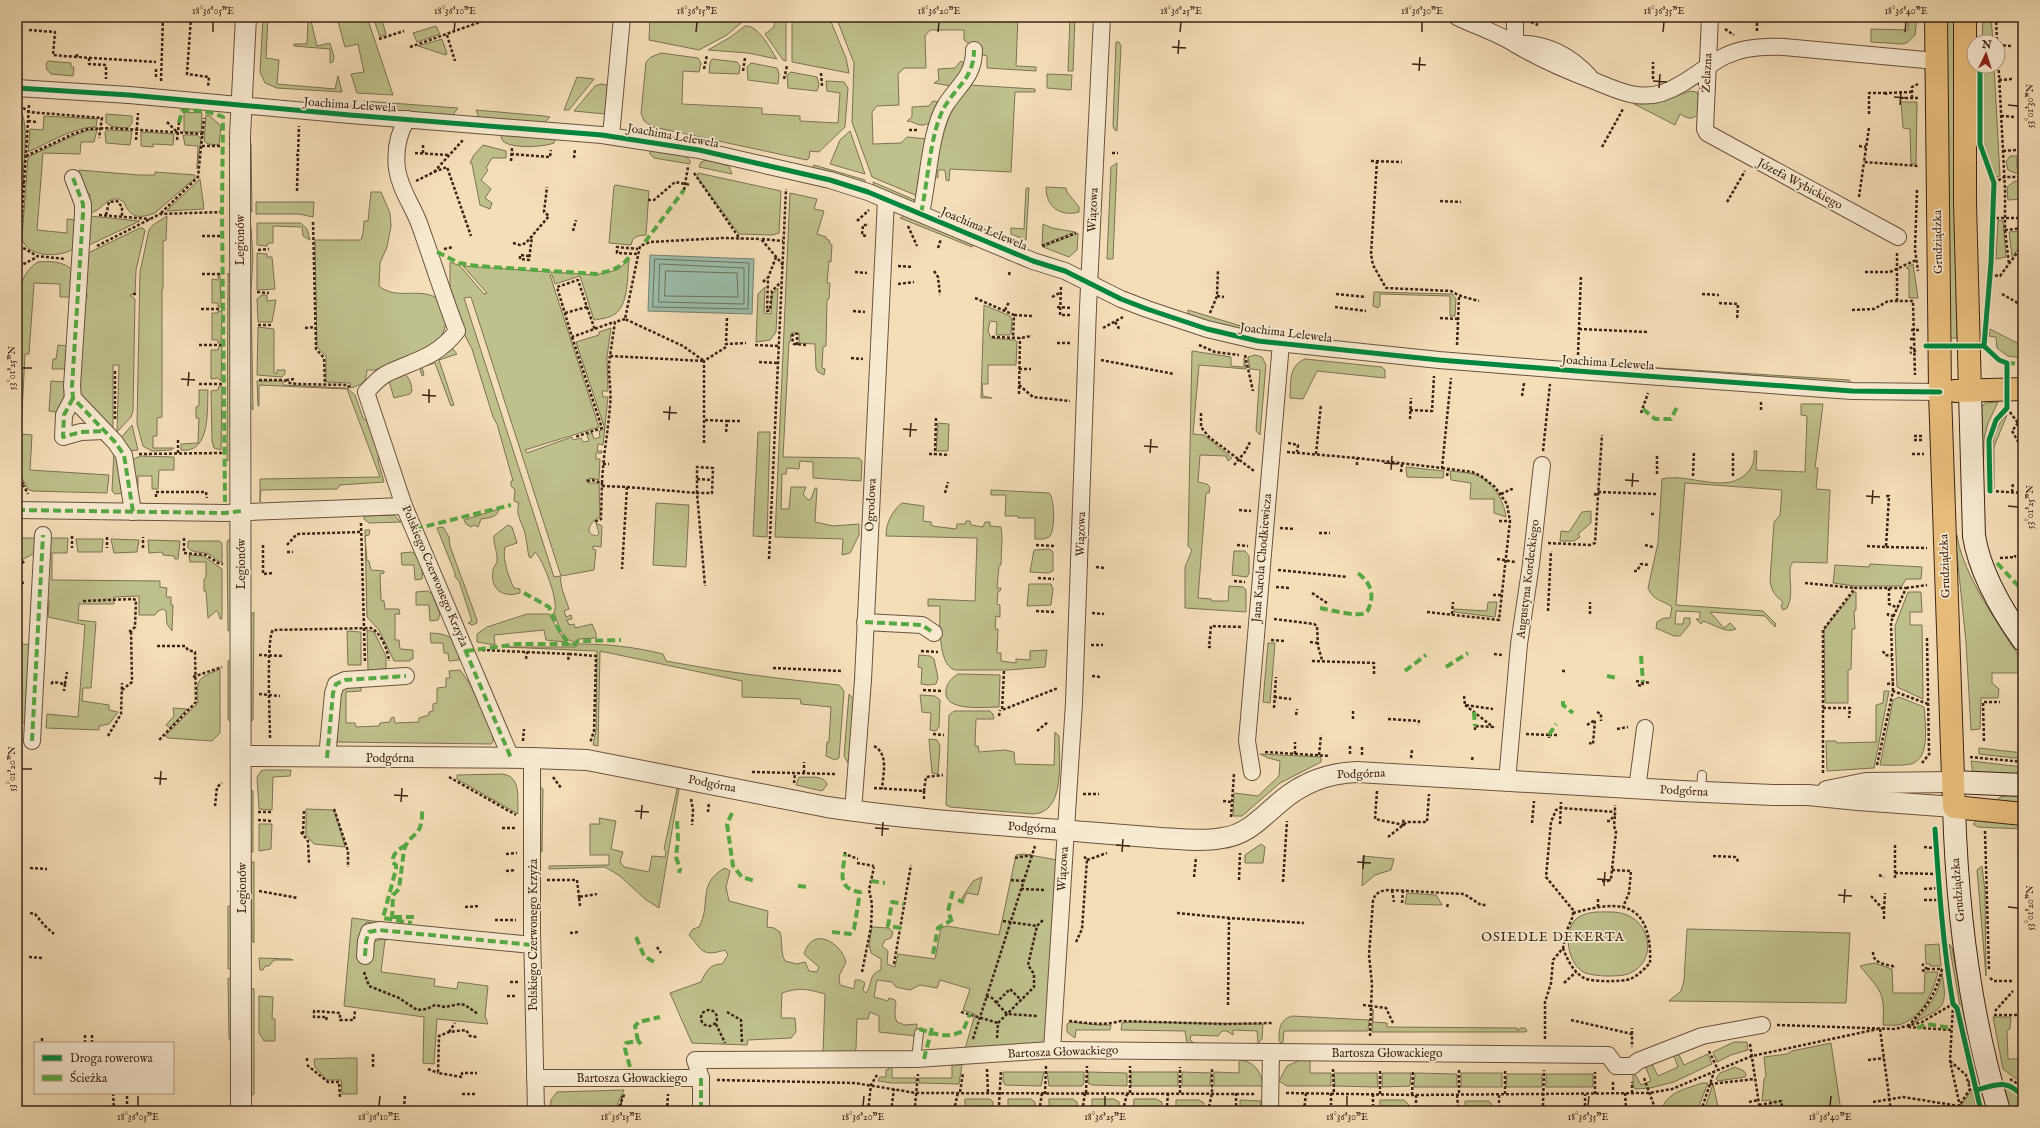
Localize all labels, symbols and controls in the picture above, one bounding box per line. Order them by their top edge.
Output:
text: 18°36'05"E [192,5,234,18]
text: 18°36'10"E [434,5,476,18]
text: 18°36'15"E [677,5,717,18]
text: 18°36'20"E [917,5,961,18]
text: 18°36'25"E [1160,5,1202,18]
text: 18°36'30"E [1401,5,1443,18]
text: 18°36'35"E [1644,5,1684,18]
text: 18°36'40"E [1884,5,1928,18]
north arrow [1966,34,2006,74]
text: N [1980,38,1992,52]
street label: Żelazna [1697,52,1716,93]
text: 53°01'30"N [2024,84,2037,128]
street label: Joachima Lelewela [301,94,398,117]
street label: Joachima Lelewela [624,120,721,153]
street label: Józefa Wybickiego [1753,154,1846,214]
street label: Wiązowa [1084,186,1102,233]
street label: Joachima Lelewela [936,203,1030,255]
street label: Grudziądzka [1930,209,1946,274]
street label: Legionów [233,213,248,265]
street label: Joachima Lelewela [1237,320,1334,347]
text: 53°01'25"N [6,346,19,390]
street label: Joachima Lelewela [1559,352,1656,375]
street label: Ogrodowa [862,477,880,532]
text: 53°01'25"N [2024,485,2037,529]
street label: Jana Karola Chodkiewicza [1249,492,1276,625]
street label: Polskiego Czerwonego Krzyża [398,503,472,650]
street label: Wiązowa [1073,511,1089,557]
street label: Augustyna Kordeckiego [1513,518,1543,640]
street label: Grudziądzka [1936,533,1954,598]
street label: Legionów [234,537,249,589]
text: 53°01'20"N [6,746,19,792]
street label: Podgórna [366,751,415,766]
street label: Podgórna [1337,766,1386,782]
street label: Podgórna [687,772,738,796]
street label: Podgórna [1659,782,1709,800]
street label: Podgórna [1007,819,1057,837]
street label: Wiązowa [1054,845,1072,892]
street label: Grudziądzka [1948,857,1968,923]
street label: Polskiego Czerwonego Krzyża [526,858,541,1011]
street label: Legionów [235,861,250,913]
text: 53°01'20"N [2024,885,2037,931]
district label: OSIEDLE DEKERTA [1481,929,1625,946]
legend [34,1042,174,1094]
street label: Bartosza Głowackiego [1007,1043,1119,1061]
street label: Bartosza Głowackiego [1332,1046,1443,1061]
text: Droga rowerowa [70,1051,154,1066]
text: Ścieżka [70,1070,108,1086]
street label: Bartosza Głowackiego [577,1071,688,1086]
text: 18°36'05"E [117,1111,159,1124]
text: 18°36'10"E [358,1111,400,1124]
text: 18°36'15"E [601,1111,641,1124]
text: 18°36'20"E [841,1111,885,1124]
text: 18°36'25"E [1084,1111,1126,1124]
text: 18°36'30"E [1326,1111,1368,1124]
text: 18°36'35"E [1568,1111,1608,1124]
text: 18°36'40"E [1808,1111,1852,1124]

